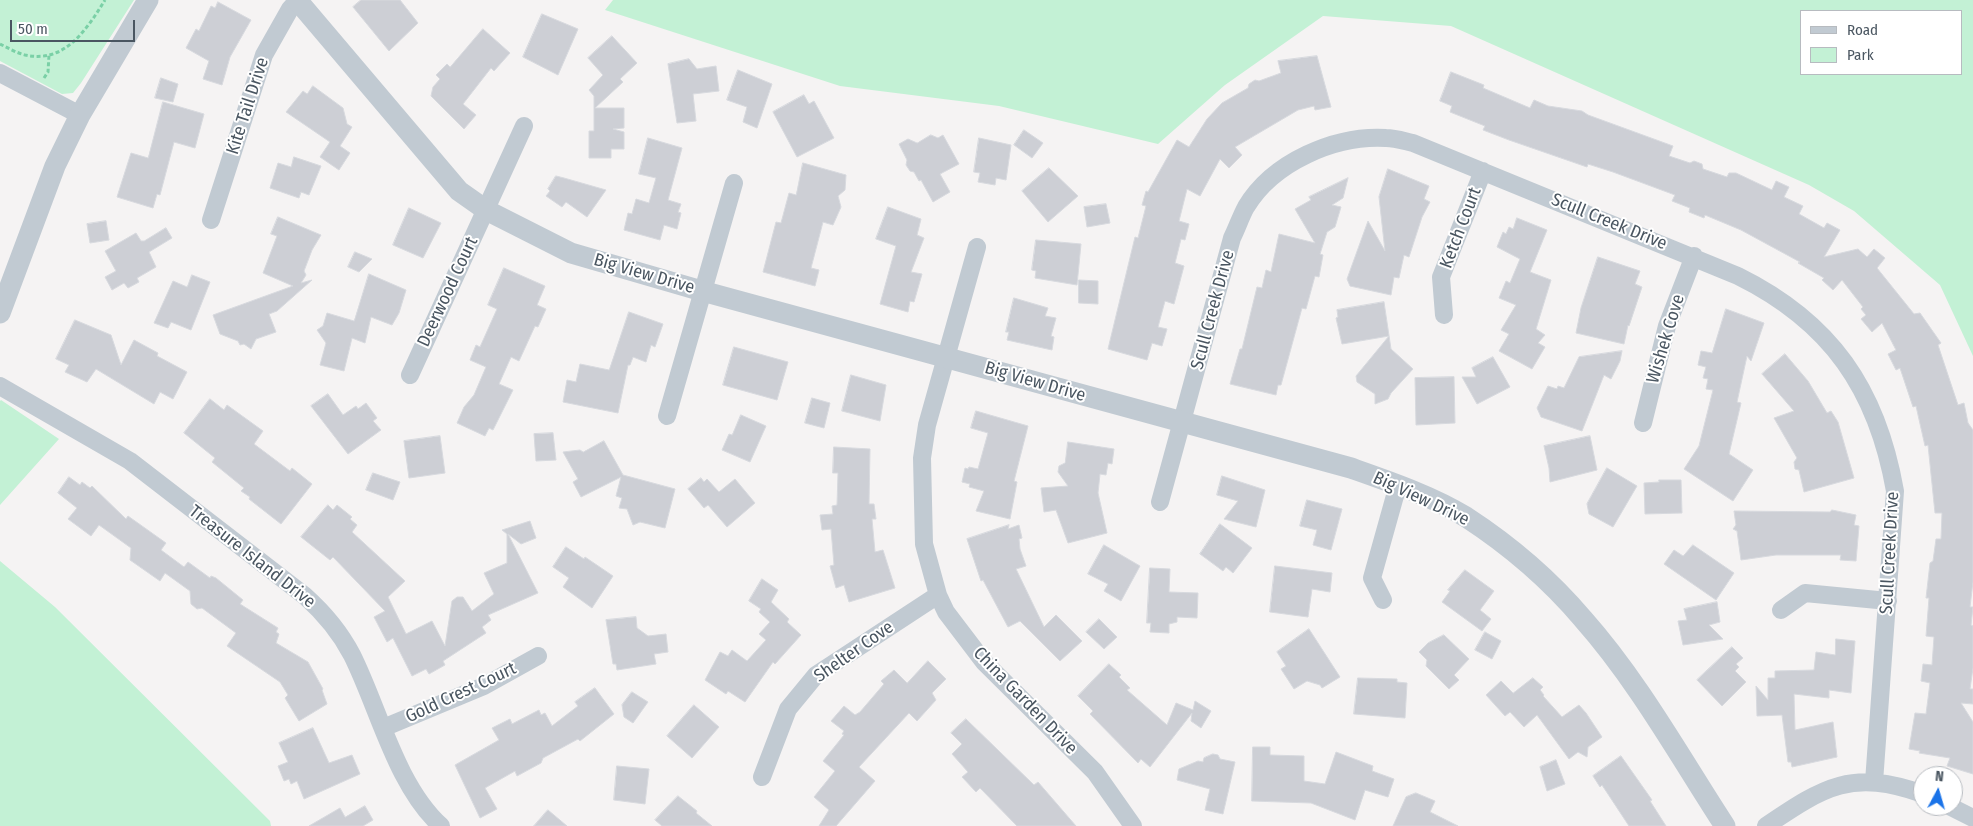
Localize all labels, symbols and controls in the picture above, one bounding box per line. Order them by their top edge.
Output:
scale bar [12,10,138,42]
legend [1800,10,1963,75]
text: 50 m [18,20,48,38]
text: Road [1847,21,1878,39]
text: Park [1847,46,1874,64]
street label: Kite Tail Drive [222,55,274,157]
street label: Ketch Court [1436,184,1486,272]
street label: Scull Creek Drive [1548,189,1670,255]
street label: Deerwood Court [413,234,483,350]
street label: Scull Creek Drive [1187,248,1239,372]
street label: Big View Drive [591,249,697,299]
street label: Wishek Cove [1642,292,1690,386]
street label: Big View Drive [982,357,1088,407]
street label: Big View Drive [1369,467,1473,531]
street label: Scull Creek Drive [1876,491,1904,615]
street label: Treasure Island Drive [185,501,319,613]
street label: Shelter Cove [810,617,898,687]
street label: China Garden Drive [968,643,1082,759]
street label: Gold Crest Court [402,658,520,728]
north arrow [1913,766,1963,816]
text: N [1934,768,1945,785]

